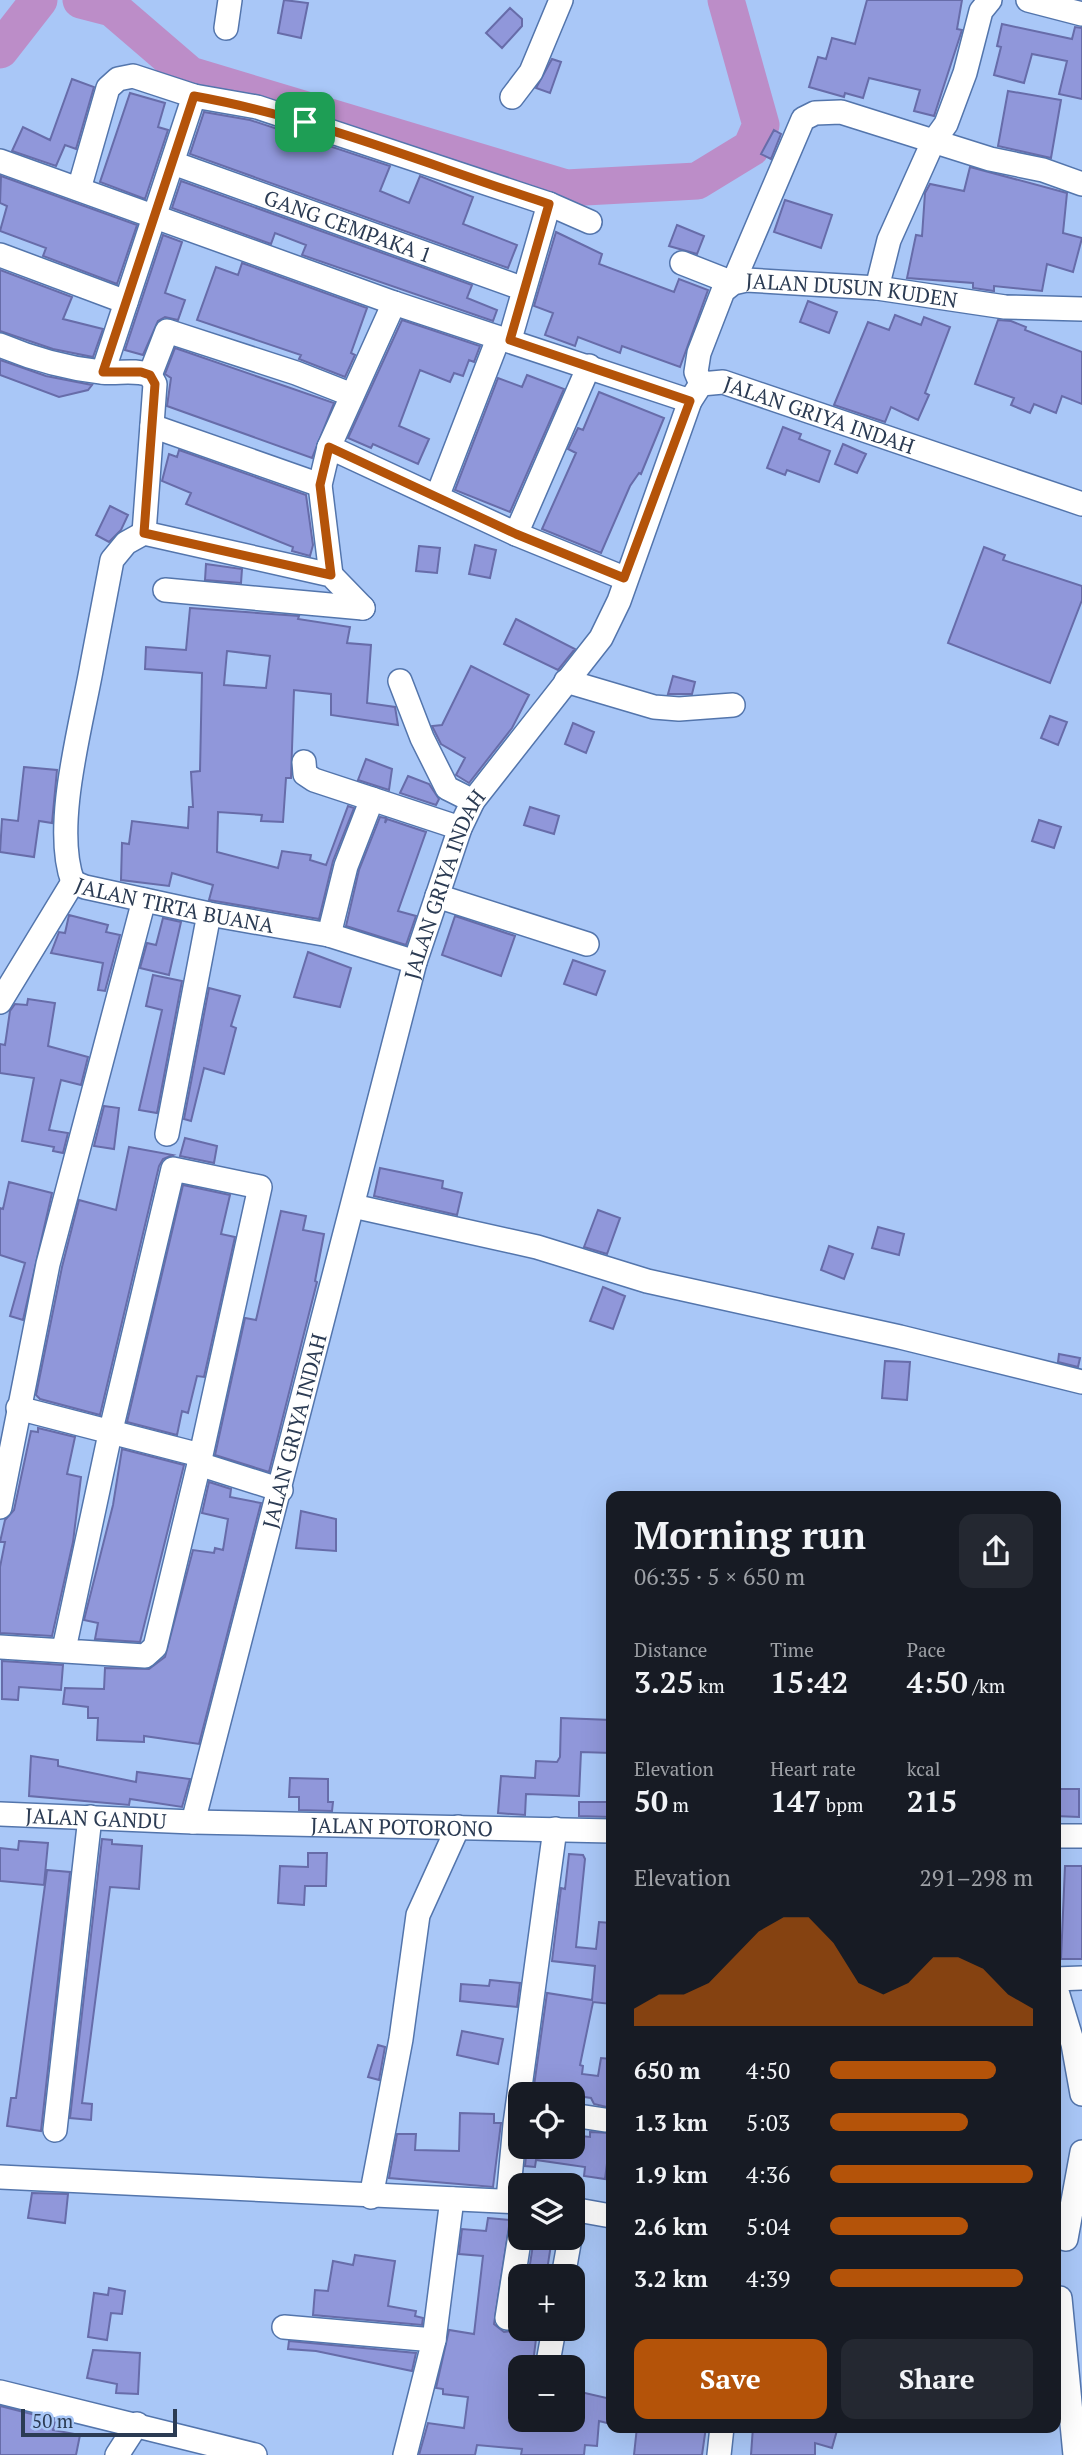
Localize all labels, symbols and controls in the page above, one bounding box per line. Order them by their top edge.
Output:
pin [275,92,335,152]
icon: arrive [286,103,324,141]
street label: GANG CEMPAKA 1 [260,183,436,269]
street label: JALAN DUSUN KUDEN [745,266,960,314]
street label: JALAN GRIYA INDAH [720,369,918,460]
street label: JALAN GRIYA INDAH [397,783,491,982]
street label: JALAN TIRTA BUANA [71,870,277,939]
street label: JALAN GRIYA INDAH [255,1331,333,1531]
text: Morning run [634,1510,866,1560]
button: share [959,1514,1033,1588]
text: 06:35 · 5 × 650 m [634,1561,805,1592]
text: Distance [634,1637,707,1662]
text: Time [770,1637,814,1662]
text: Pace [907,1637,946,1662]
text: 3.25 [634,1662,694,1702]
text: 15:42 [770,1662,848,1702]
text: 4:50 [907,1662,968,1702]
text: km [694,1673,725,1698]
text: /km [968,1673,1005,1698]
text: Elevation [634,1756,714,1781]
text: Heart rate [770,1756,856,1781]
text: kcal [907,1756,940,1781]
text: 50 [634,1781,668,1821]
text: 147 [770,1781,821,1821]
text: 215 [907,1781,958,1821]
text: m [668,1792,689,1817]
text: bpm [821,1792,863,1817]
street label: JALAN GANDU [25,1801,167,1835]
street label: JALAN POTORONO [310,1811,493,1842]
text: Elevation [634,1862,731,1893]
text: 291–298 m [920,1862,1033,1893]
text: 650 m [634,2055,700,2086]
text: 4:50 [746,2055,790,2086]
map controls [508,2082,585,2432]
button: locate [508,2082,585,2159]
text: 1.3 km [634,2107,708,2138]
text: 5:03 [746,2107,790,2138]
text: 1.9 km [634,2159,708,2190]
text: 4:36 [746,2159,790,2190]
button: layers [508,2173,585,2250]
text: 2.6 km [634,2211,708,2242]
text: 5:04 [746,2211,790,2242]
text: 3.2 km [634,2263,708,2294]
text: 4:39 [746,2263,790,2294]
button: + [508,2264,585,2341]
button: Save [634,2339,827,2419]
button: Share [841,2339,1033,2419]
button: − [508,2355,585,2432]
scale bar [21,2406,177,2438]
text: 50 m [32,2408,73,2433]

